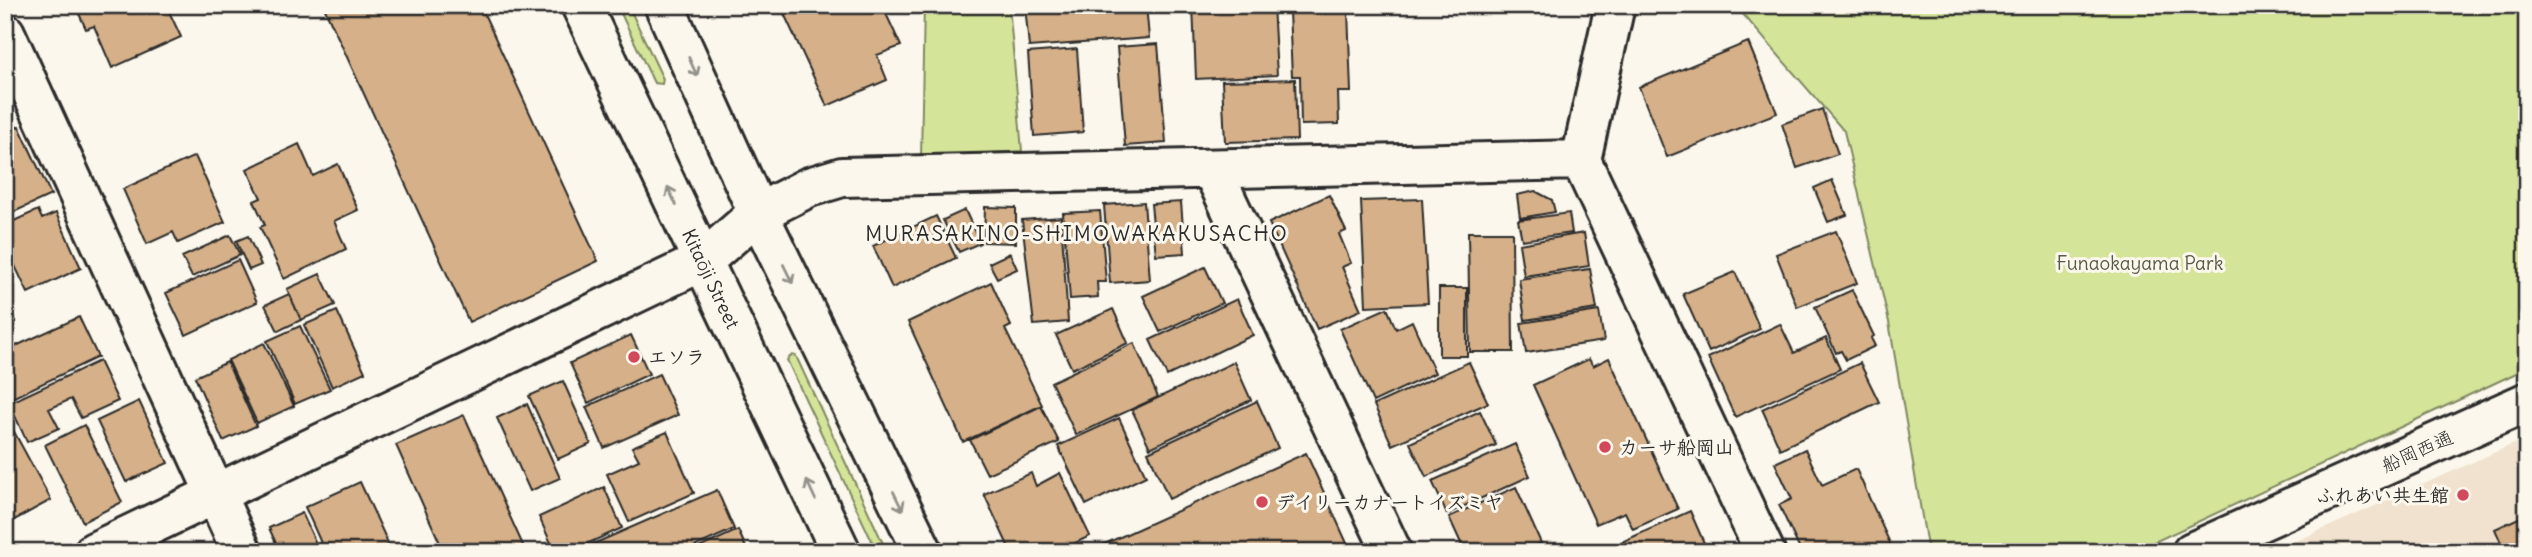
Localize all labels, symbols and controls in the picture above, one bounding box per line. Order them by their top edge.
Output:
one-way arrow [687,57,700,78]
one-way arrow [665,186,679,207]
district label: MURASAKINO-SHIMOWAKAKUSACHO [865,220,1289,247]
street label: Kitaōji Street [677,225,745,332]
park label: Funaokayama Park [2057,251,2224,275]
one-way arrow [782,263,795,284]
place label: エソラ [648,345,705,369]
marker: エソラ [626,349,642,365]
street label: 船岡西通 [2377,425,2457,477]
place label: カーサ船岡山 [1619,435,1734,459]
marker: カーサ船岡山 [1597,439,1613,455]
one-way arrow [804,480,818,501]
place label: ふれあい共生館 [2316,483,2449,507]
marker: ふれあい共生館 [2455,487,2471,503]
one-way arrow [892,490,905,511]
place label: デイリーカナートイズミヤ [1276,490,1504,514]
marker: デイリーカナートイズミヤ [1254,494,1270,510]

